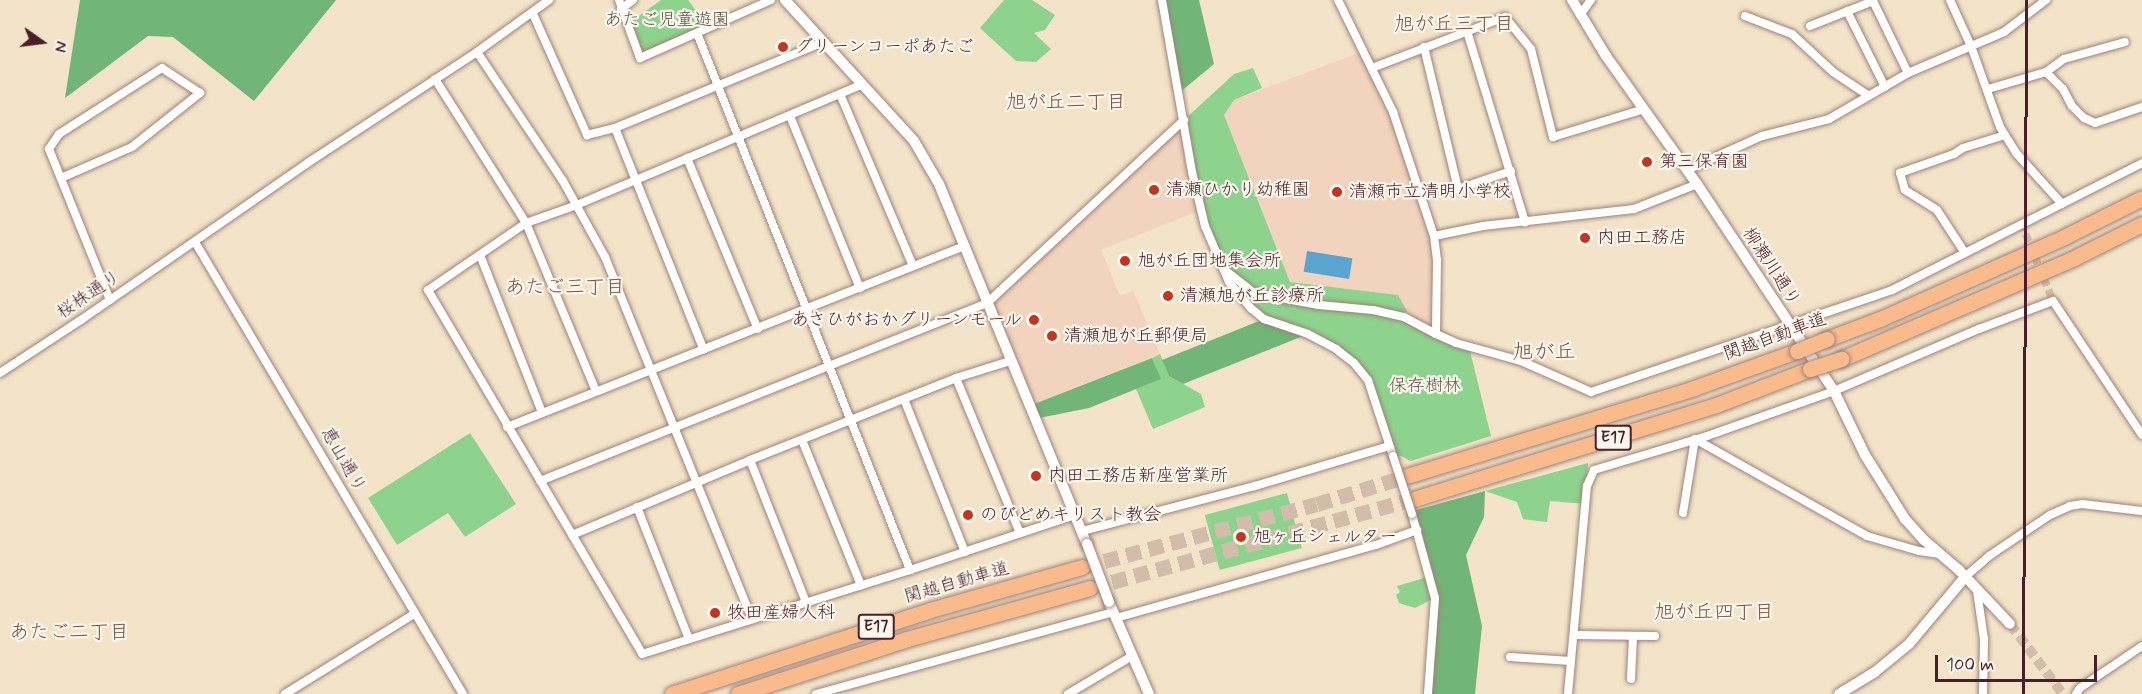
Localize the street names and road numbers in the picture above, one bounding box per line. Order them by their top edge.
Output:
street label: 柳瀬川通り [1737,223,1805,311]
street label: 桜株通り [53,266,125,324]
street label: 関越自動車道 [1721,308,1829,366]
street label: 恵山通り [316,423,370,497]
road number: E17 [1594,425,1632,451]
street label: 関越自動車道 [902,558,1012,608]
road number: E17 [856,614,896,640]

